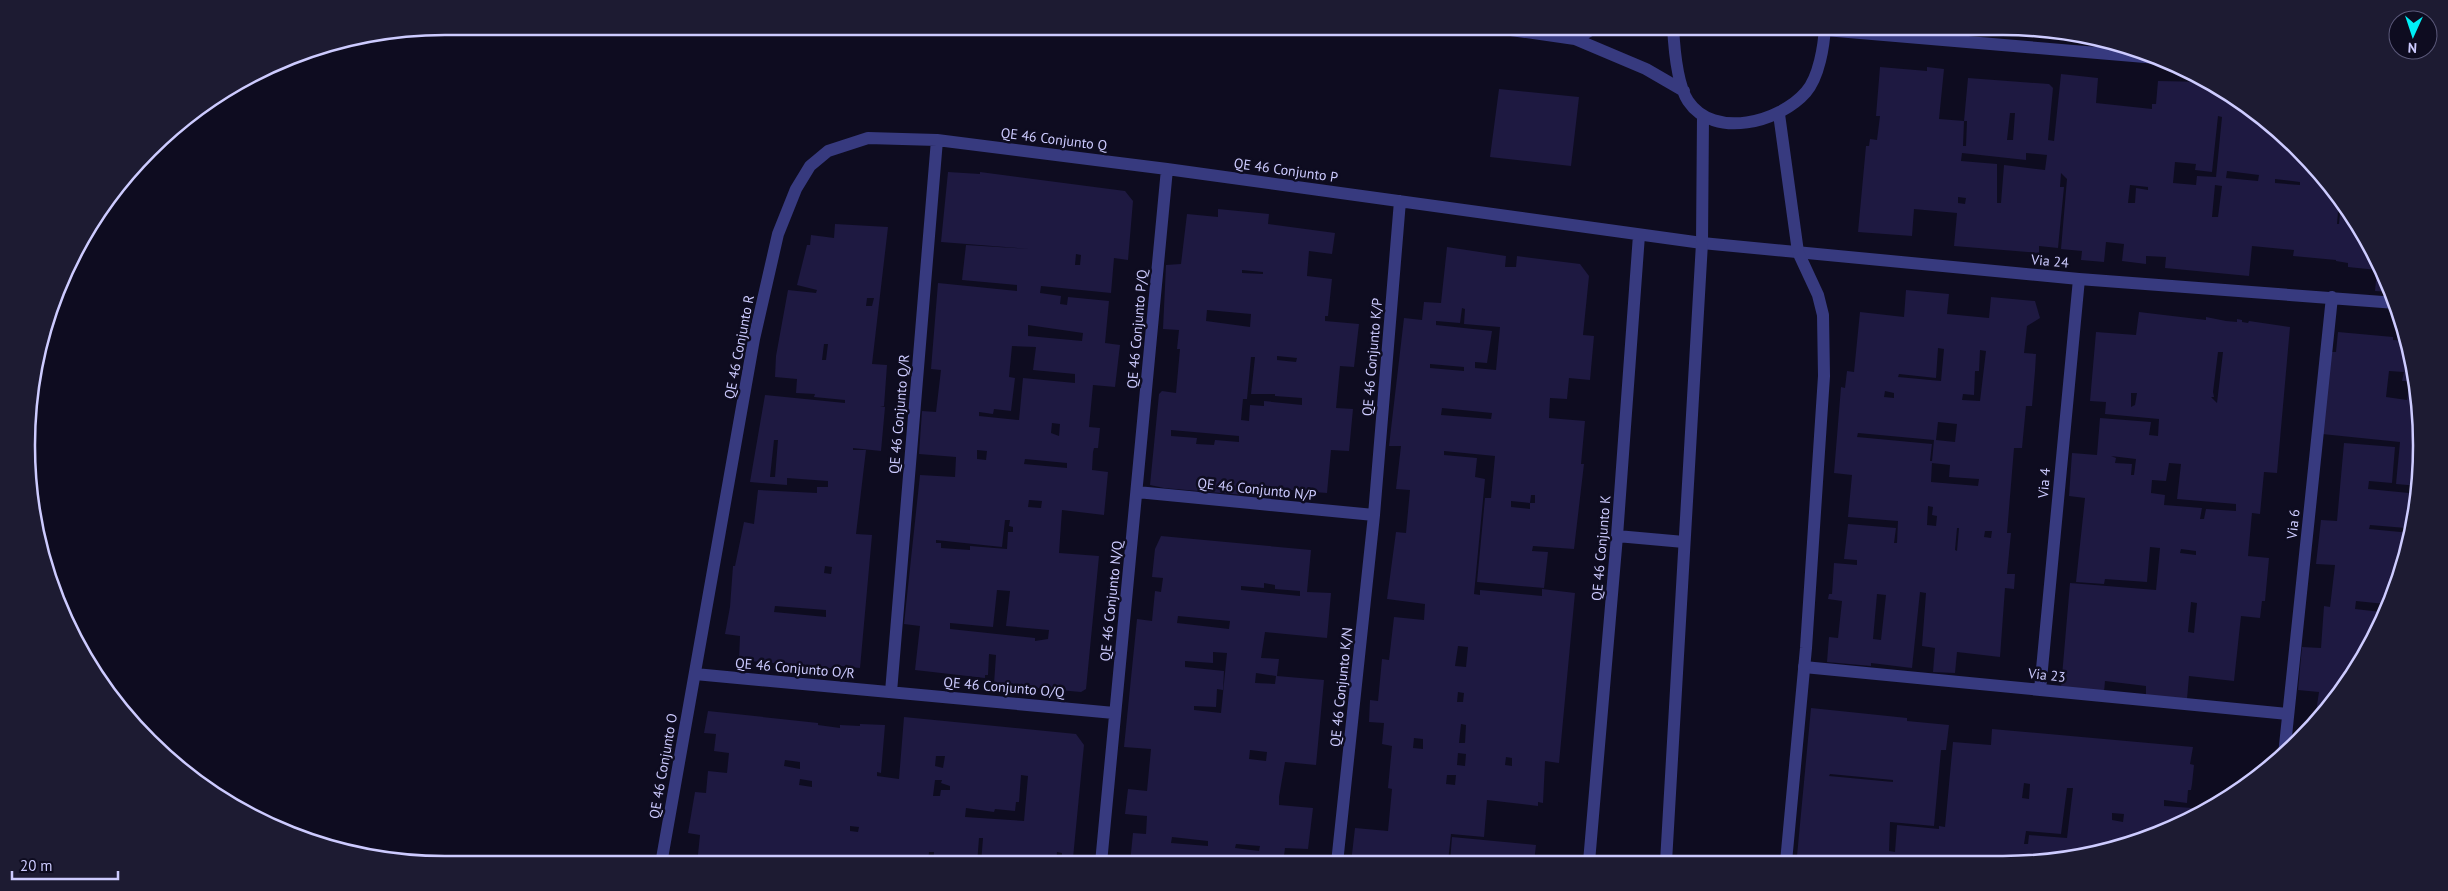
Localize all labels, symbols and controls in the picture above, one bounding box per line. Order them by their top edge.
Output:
north arrow [2388,10,2438,60]
text: N [2407,39,2417,57]
street label: QE 46 Conjunto Q [1000,124,1109,154]
street label: QE 46 Conjunto P [1233,154,1339,186]
street label: Via 24 [2029,250,2070,272]
street label: QE 46 Conjunto P/Q [1123,268,1151,389]
street label: QE 46 Conjunto R [720,293,758,401]
street label: QE 46 Conjunto K/P [1358,297,1386,417]
street label: QE 46 Conjunto Q/R [885,353,913,475]
street label: Via 4 [2034,467,2054,500]
street label: QE 46 Conjunto N/P [1197,474,1318,504]
street label: QE 46 Conjunto K [1587,494,1615,601]
street label: Via 6 [2282,508,2304,541]
street label: QE 46 Conjunto N/Q [1096,539,1126,662]
street label: QE 46 Conjunto K/N [1326,626,1356,748]
street label: QE 46 Conjunto O/R [734,654,856,682]
street label: Via 23 [2026,664,2067,686]
street label: QE 46 Conjunto O/Q [943,673,1066,701]
street label: QE 46 Conjunto O [645,712,681,820]
scale bar [12,848,119,880]
text: 20 m [20,856,53,875]

